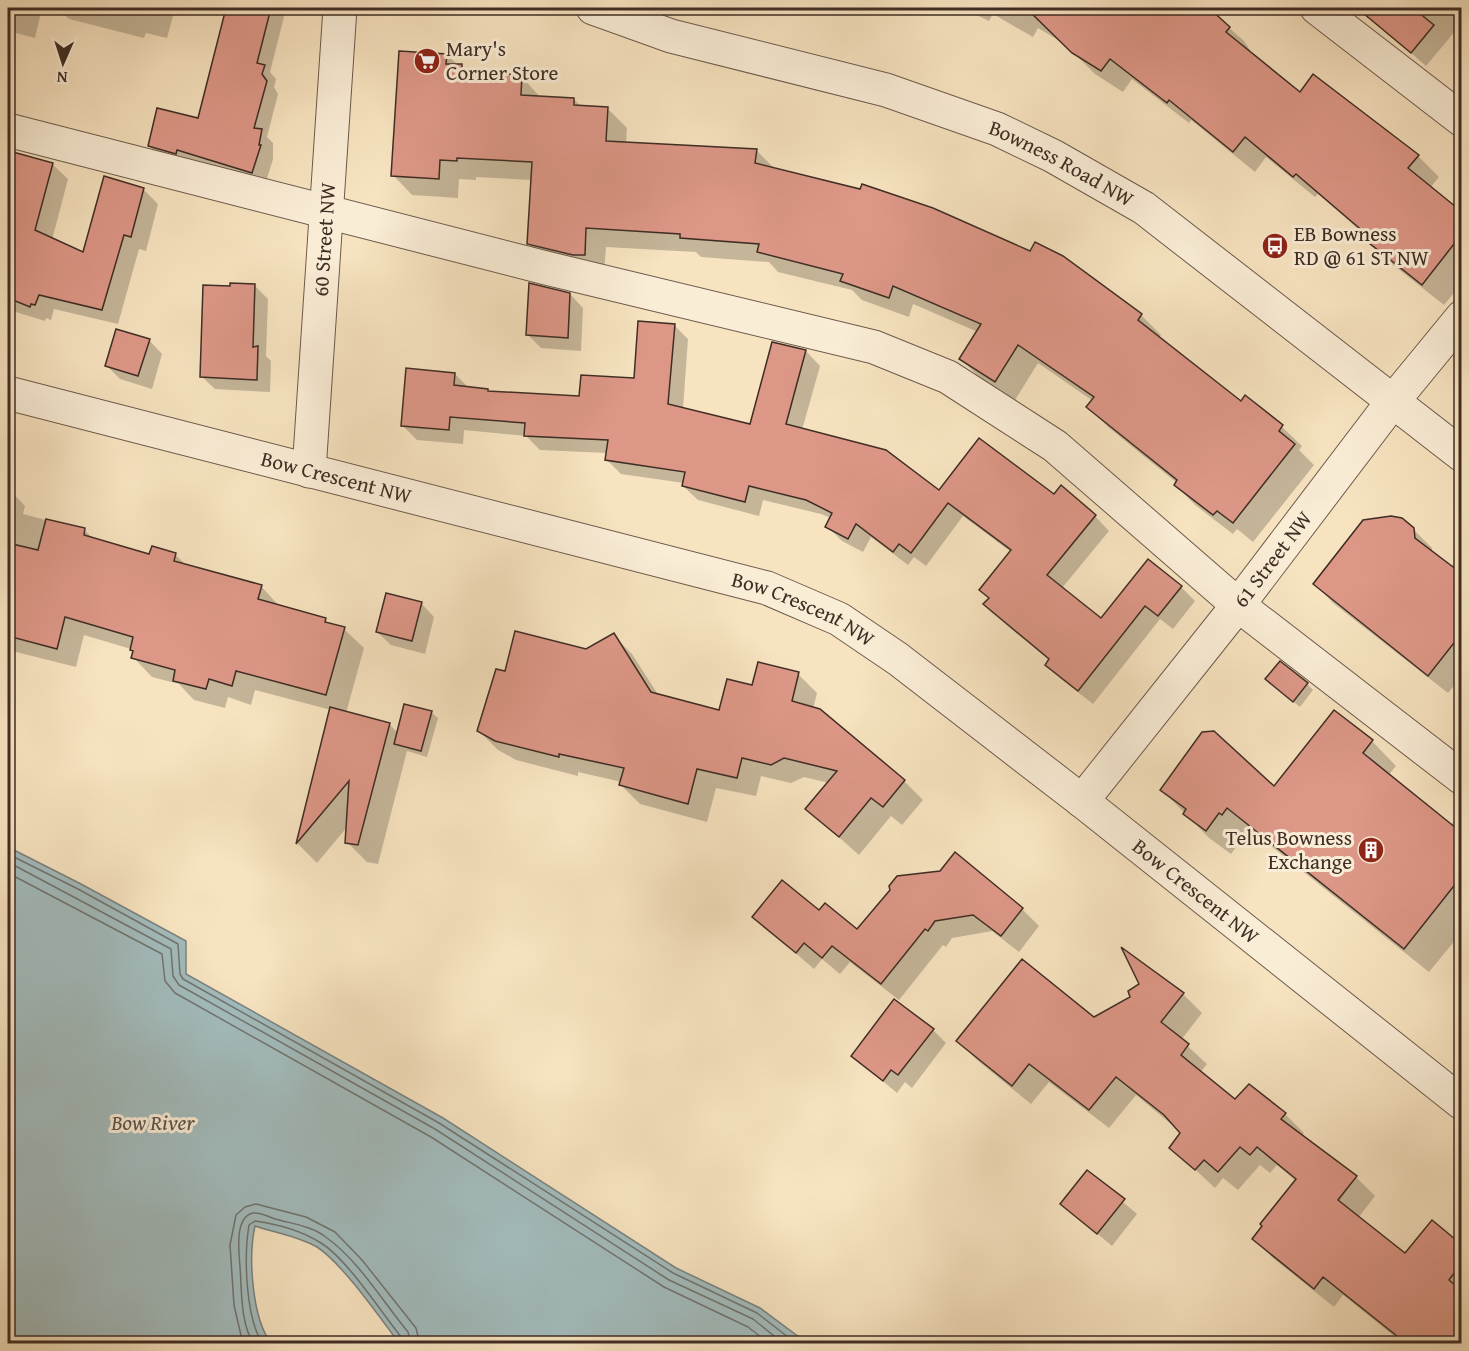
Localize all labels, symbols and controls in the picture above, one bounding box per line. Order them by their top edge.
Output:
north arrow [33,33,93,93]
place label: Mary's Corner Store [446,33,558,88]
supermarket icon: Mary's Corner Store [412,46,442,76]
text: N [56,66,68,90]
street label: Bowness Road NW [985,111,1140,214]
street label: 60 Street NW [305,181,343,298]
place label: EB Bowness RD @ 61 ST NW [1294,218,1429,273]
bus stop icon: EB Bowness RD @ 61 ST NW [1260,231,1290,261]
street label: Bow Crescent NW [258,443,415,511]
street label: 61 Street NW [1225,504,1319,614]
street label: Bow Crescent NW [729,564,881,654]
place label: Telus Bowness Exchange [1225,822,1352,877]
street label: Bow Crescent NW [1126,831,1266,951]
building icon: Telus Bowness Exchange [1356,835,1386,865]
water label: Bow River [110,1106,195,1138]

